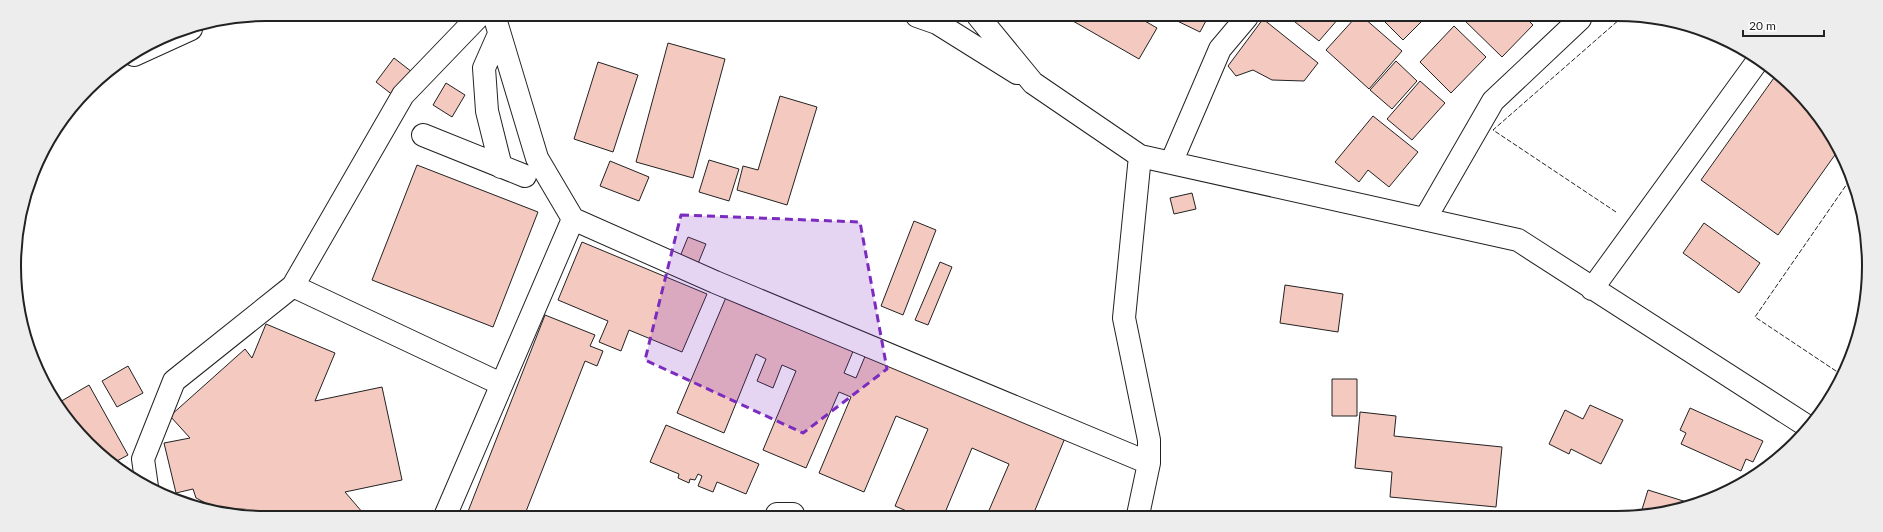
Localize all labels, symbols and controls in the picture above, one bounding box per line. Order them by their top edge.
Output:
scale bar [1743,12,1824,38]
text: 20 m [1749,18,1776,33]

